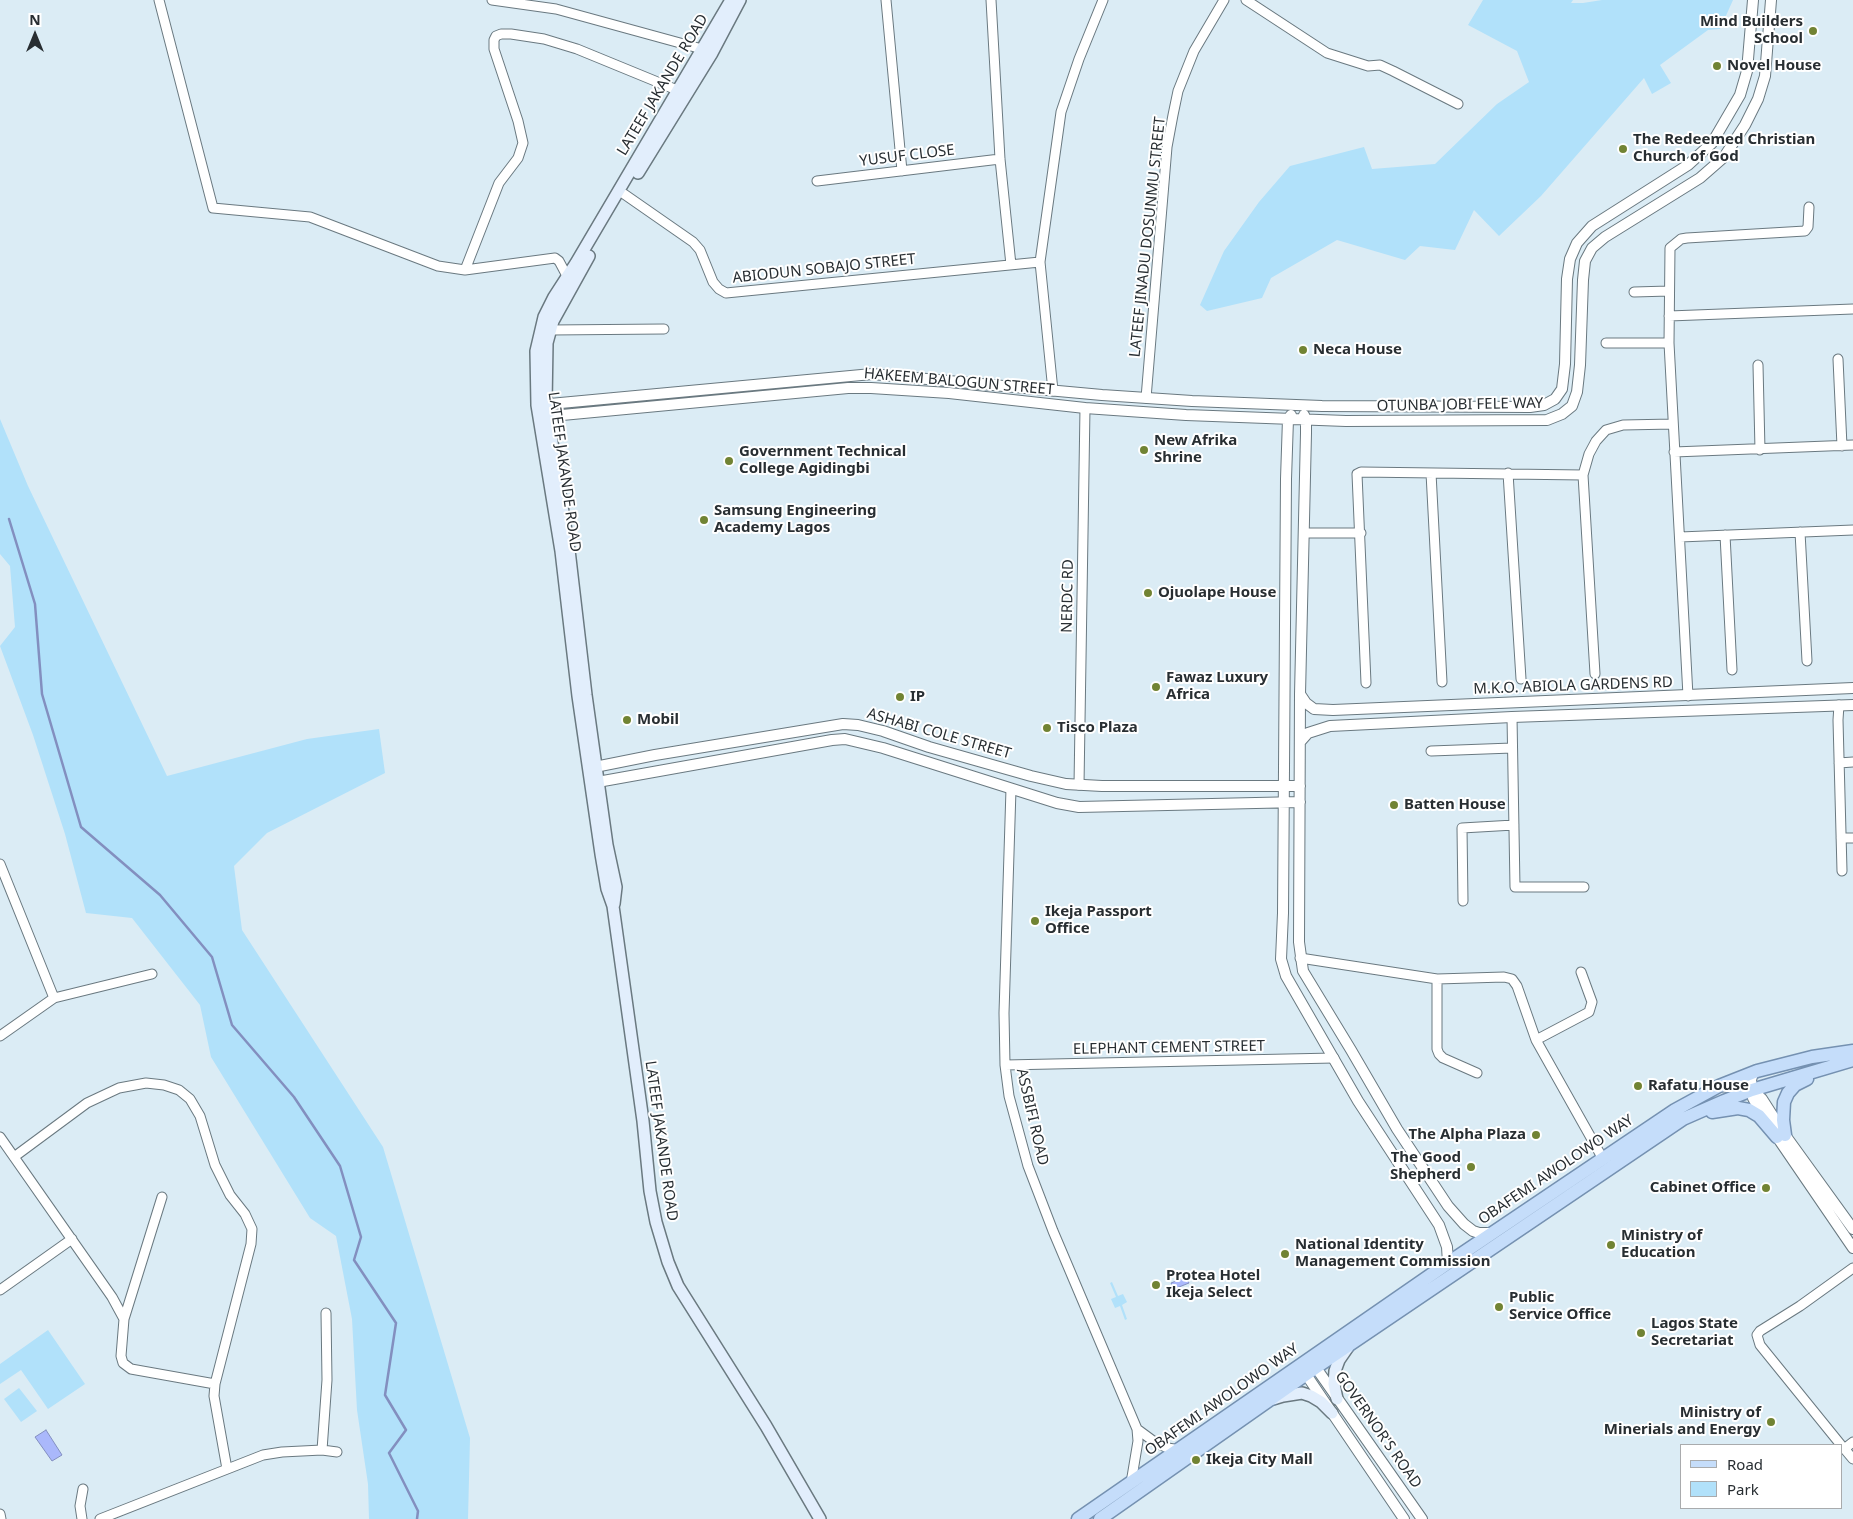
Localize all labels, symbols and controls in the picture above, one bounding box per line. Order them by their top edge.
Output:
north arrow [10,10,60,60]
text: N [29,10,41,29]
street label: LATEEF JAKANDE ROAD [614,11,712,159]
place label: Mind Builders School [1700,13,1803,48]
marker: Mind Builders School [1807,25,1819,37]
place label: Novel House [1727,57,1821,75]
marker: Novel House [1711,60,1723,72]
street label: LATEEF JINADU DOSUNMU STREET [1126,116,1170,358]
place label: The Redeemed Christian Church of God [1633,131,1815,166]
street label: YUSUF CLOSE [858,141,956,171]
marker: The Redeemed Christian Church of God [1617,143,1629,155]
street label: ABIODUN SOBAJO STREET [732,250,916,288]
place label: Neca House [1313,341,1402,359]
marker: Neca House [1297,344,1309,356]
street label: HAKEEM BALOGUN STREET [863,365,1055,399]
street label: LATEEF JAKANDE ROAD [544,391,584,553]
street label: OTUNBA JOBI FELE WAY [1377,395,1543,415]
place label: New Afrika Shrine [1154,432,1237,467]
place label: Government Technical College Agidingbi [739,443,906,478]
marker: New Afrika Shrine [1138,444,1150,456]
marker: Government Technical College Agidingbi [723,455,735,467]
place label: Samsung Engineering Academy Lagos [714,502,876,537]
marker: Samsung Engineering Academy Lagos [698,514,710,526]
street label: NERDC RD [1058,559,1078,633]
place label: Ojuolape House [1158,584,1276,602]
marker: Ojuolape House [1142,587,1154,599]
place label: Fawaz Luxury Africa [1166,669,1268,704]
street label: M.K.O. ABIOLA GARDENS RD [1473,674,1673,698]
marker: Fawaz Luxury Africa [1150,681,1162,693]
place label: IP [910,688,925,706]
marker: IP [894,691,906,703]
street label: ASHABI COLE STREET [865,705,1013,763]
place label: Mobil [637,711,679,729]
marker: Mobil [621,714,633,726]
place label: Tisco Plaza [1057,719,1138,737]
marker: Tisco Plaza [1041,722,1053,734]
place label: Batten House [1404,796,1506,814]
marker: Batten House [1388,799,1400,811]
place label: Ikeja Passport Office [1045,903,1152,938]
marker: Ikeja Passport Office [1029,915,1041,927]
street label: ELEPHANT CEMENT STREET [1073,1037,1265,1059]
street label: LATEEF JAKANDE ROAD [641,1060,681,1222]
street label: ASSBIFI ROAD [1012,1067,1052,1167]
place label: Rafatu House [1648,1077,1749,1095]
marker: Rafatu House [1632,1080,1644,1092]
street label: OBAFEMI AWOLOWO WAY [1475,1111,1637,1229]
place label: The Alpha Plaza [1409,1126,1526,1144]
marker: The Alpha Plaza [1530,1129,1542,1141]
place label: The Good Shepherd [1390,1149,1461,1184]
marker: The Good Shepherd [1465,1161,1477,1173]
place label: Cabinet Office [1650,1179,1756,1197]
marker: Cabinet Office [1760,1182,1772,1194]
place label: Ministry of Education [1621,1227,1702,1262]
place label: National Identity Management Commission [1295,1236,1490,1271]
marker: Ministry of Education [1605,1239,1617,1251]
marker: National Identity Management Commission [1279,1248,1291,1260]
place label: Protea Hotel Ikeja Select [1166,1267,1260,1302]
marker: Protea Hotel Ikeja Select [1150,1279,1162,1291]
place label: Public Service Office [1509,1289,1611,1324]
marker: Public Service Office [1493,1301,1505,1313]
place label: Lagos State Secretariat [1651,1315,1738,1350]
marker: Lagos State Secretariat [1635,1327,1647,1339]
street label: OBAFEMI AWOLOWO WAY [1142,1340,1302,1460]
street label: GOVERNOR'S ROAD [1331,1368,1425,1492]
place label: Ministry of Minerials and Energy [1604,1404,1761,1439]
marker: Ministry of Minerials and Energy [1765,1416,1777,1428]
legend [1680,1444,1843,1509]
place label: Ikeja City Mall [1206,1451,1313,1469]
marker: Ikeja City Mall [1190,1454,1202,1466]
text: Road [1727,1454,1763,1474]
text: Park [1727,1479,1759,1499]

